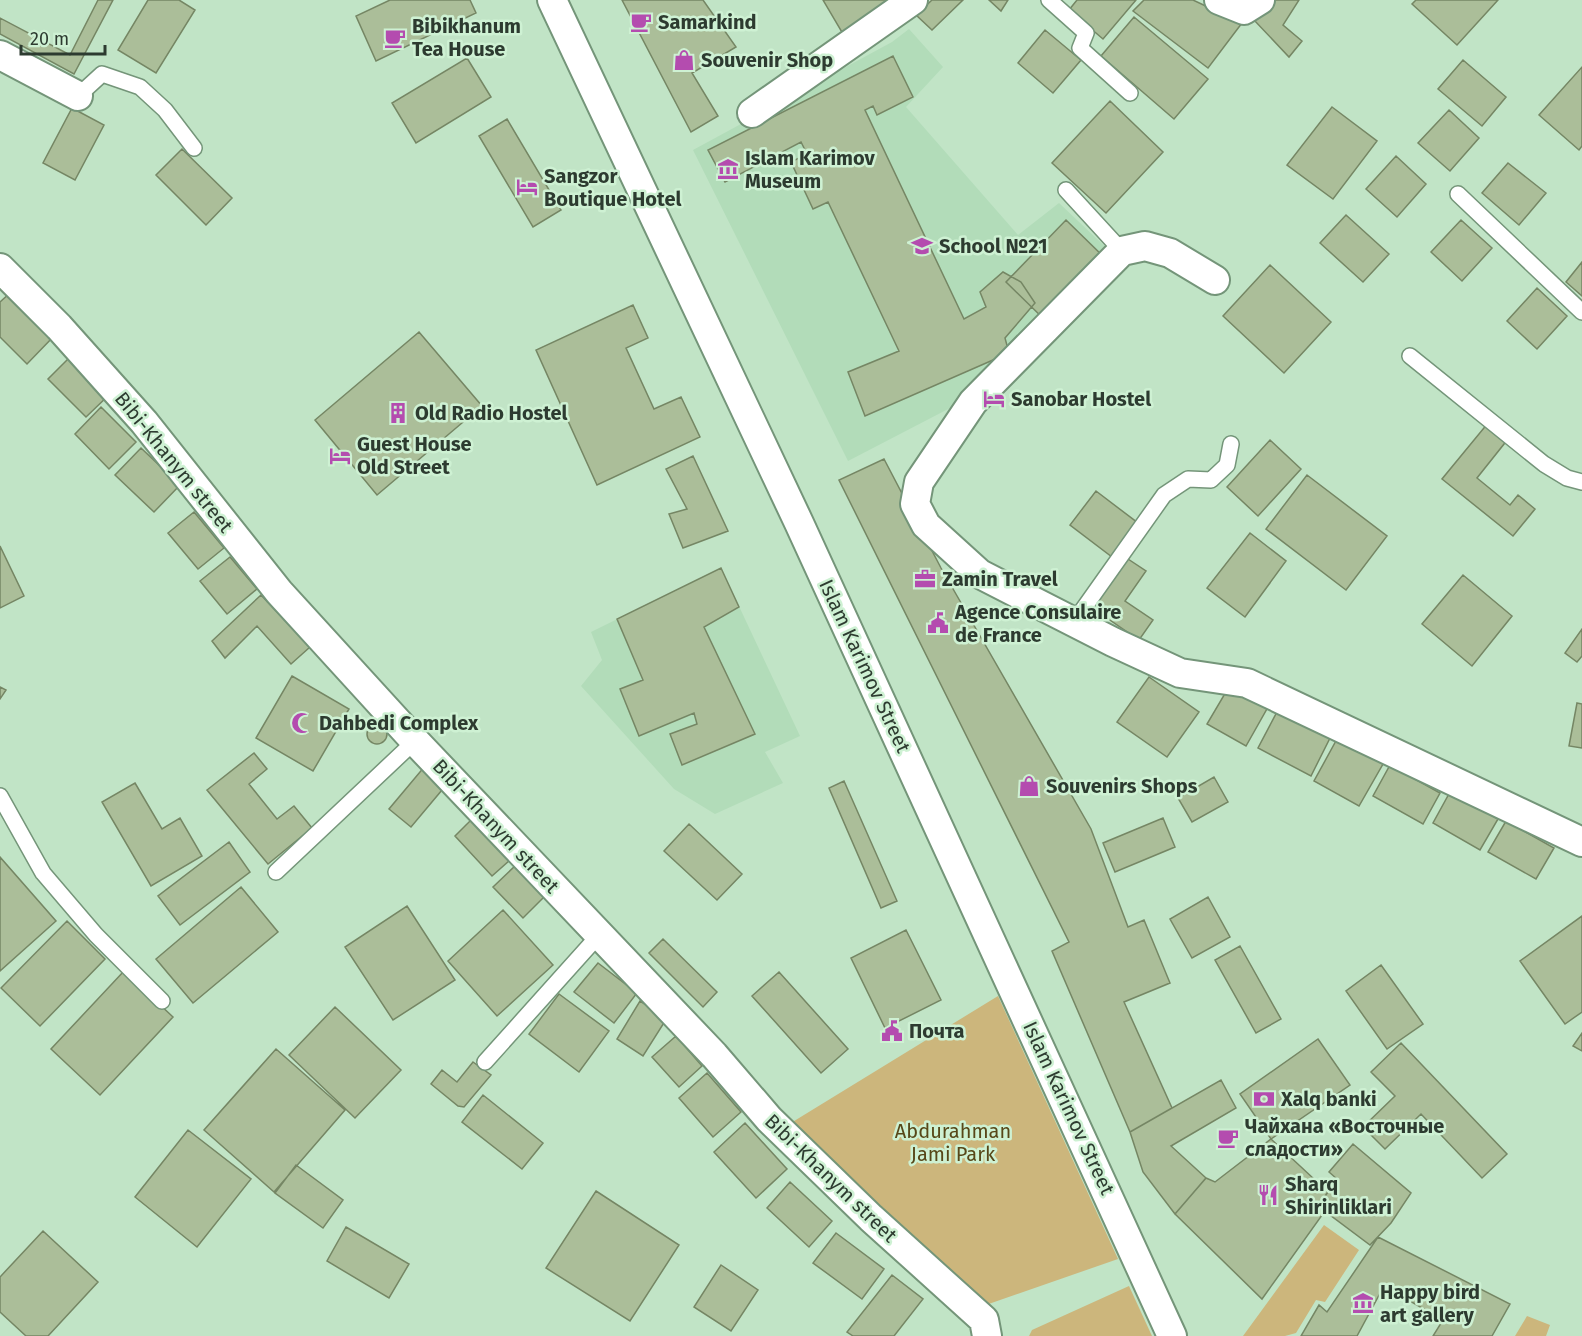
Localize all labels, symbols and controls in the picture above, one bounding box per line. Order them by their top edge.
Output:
cafe icon: Samarkind [629,10,653,34]
place label: Samarkind [658,10,757,34]
place label: Bibikhanum Tea House [412,14,521,61]
scale bar [21,18,105,56]
cafe icon: Bibikhanum Tea House [383,26,407,50]
text: 20 m [30,28,69,50]
shop icon: Souvenir Shop [672,48,696,72]
place label: Souvenir Shop [701,48,833,72]
place label: Islam Karimov Museum [745,146,875,193]
museum icon: Islam Karimov Museum [716,157,740,181]
place label: Sangzor Boutique Hotel [544,164,681,211]
hotel icon: Sangzor Boutique Hotel [515,175,539,199]
school or university icon: School №21 [910,234,934,258]
place label: School №21 [939,234,1047,258]
street label: Bibi-Khanym street [110,387,239,538]
hotel icon: Sanobar Hostel [982,387,1006,411]
place label: Sanobar Hostel [1011,387,1151,411]
building icon: Old Radio Hostel [386,401,410,425]
place label: Old Radio Hostel [415,401,568,425]
place label: Guest House Old Street [357,432,472,479]
hotel icon: Guest House Old Street [328,444,352,468]
office icon: Zamin Travel [913,567,937,591]
place label: Zamin Travel [942,567,1058,591]
street label: Islam Karimov Street [814,576,916,757]
place label: Agence Consulaire de France [954,600,1121,647]
public building icon: Agence Consulaire de France [926,611,950,635]
mosque icon: Dahbedi Complex [290,711,314,735]
place label: Dahbedi Complex [319,711,479,735]
street label: Bibi-Khanym street [428,754,565,898]
shop icon: Souvenirs Shops [1017,774,1041,798]
place label: Souvenirs Shops [1046,774,1198,798]
street label: Islam Karimov Street [1018,1018,1120,1199]
public building icon: Почта [880,1019,904,1043]
place label: Почта [909,1019,965,1043]
bank icon: Xalq banki [1252,1087,1276,1111]
place label: Xalq banki [1280,1087,1377,1111]
street label: Bibi-Khanym street [760,1109,903,1248]
place label: Чайхана «Восточные сладости» [1245,1114,1444,1161]
park label: Abdurahman Jami Park [895,1119,1011,1166]
cafe icon: Чайхана «Восточные сладости» [1216,1126,1240,1150]
place label: Sharq Shirinliklari [1285,1172,1392,1219]
restaurant icon: Sharq Shirinliklari [1256,1183,1280,1207]
place label: Happy bird art gallery [1380,1280,1480,1327]
museum icon: Happy bird art gallery [1351,1291,1375,1315]

